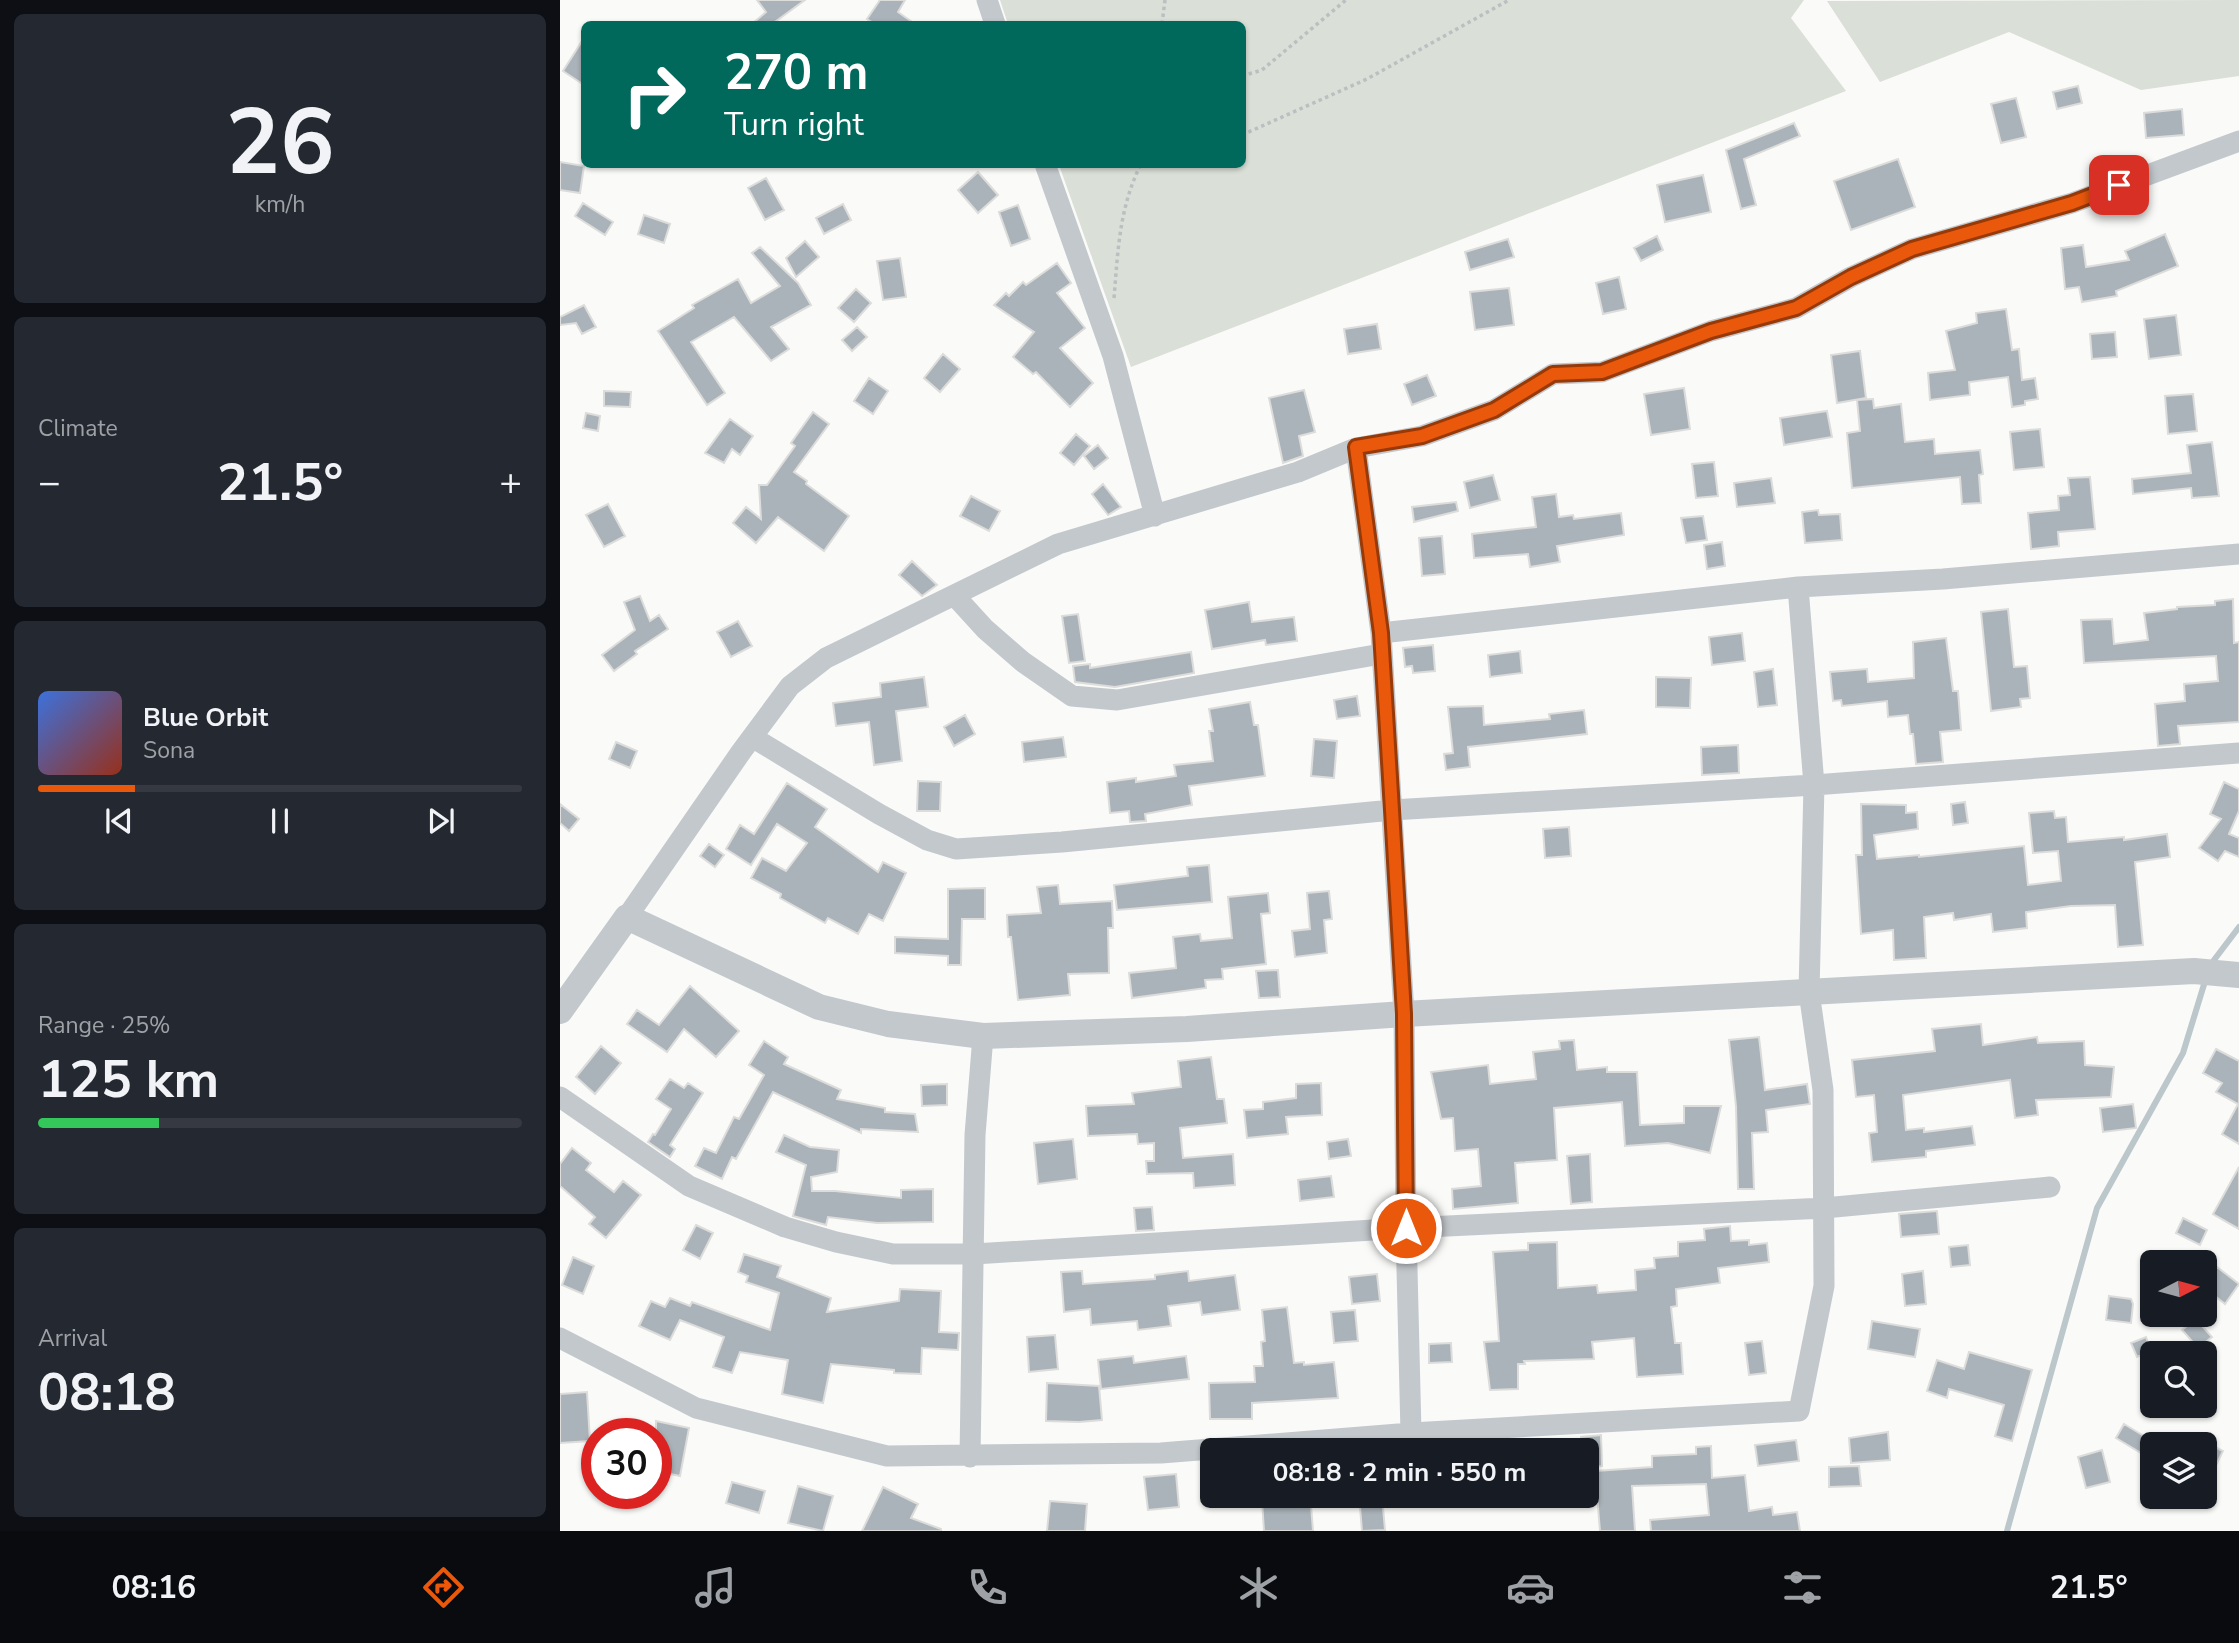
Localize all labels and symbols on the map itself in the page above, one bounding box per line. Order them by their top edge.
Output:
pin [2089,155,2149,215]
position arrow [1369,1191,1443,1265]
north arrow [2140,1250,2217,1326]
speed limit sign: 30 [581,1418,672,1509]

